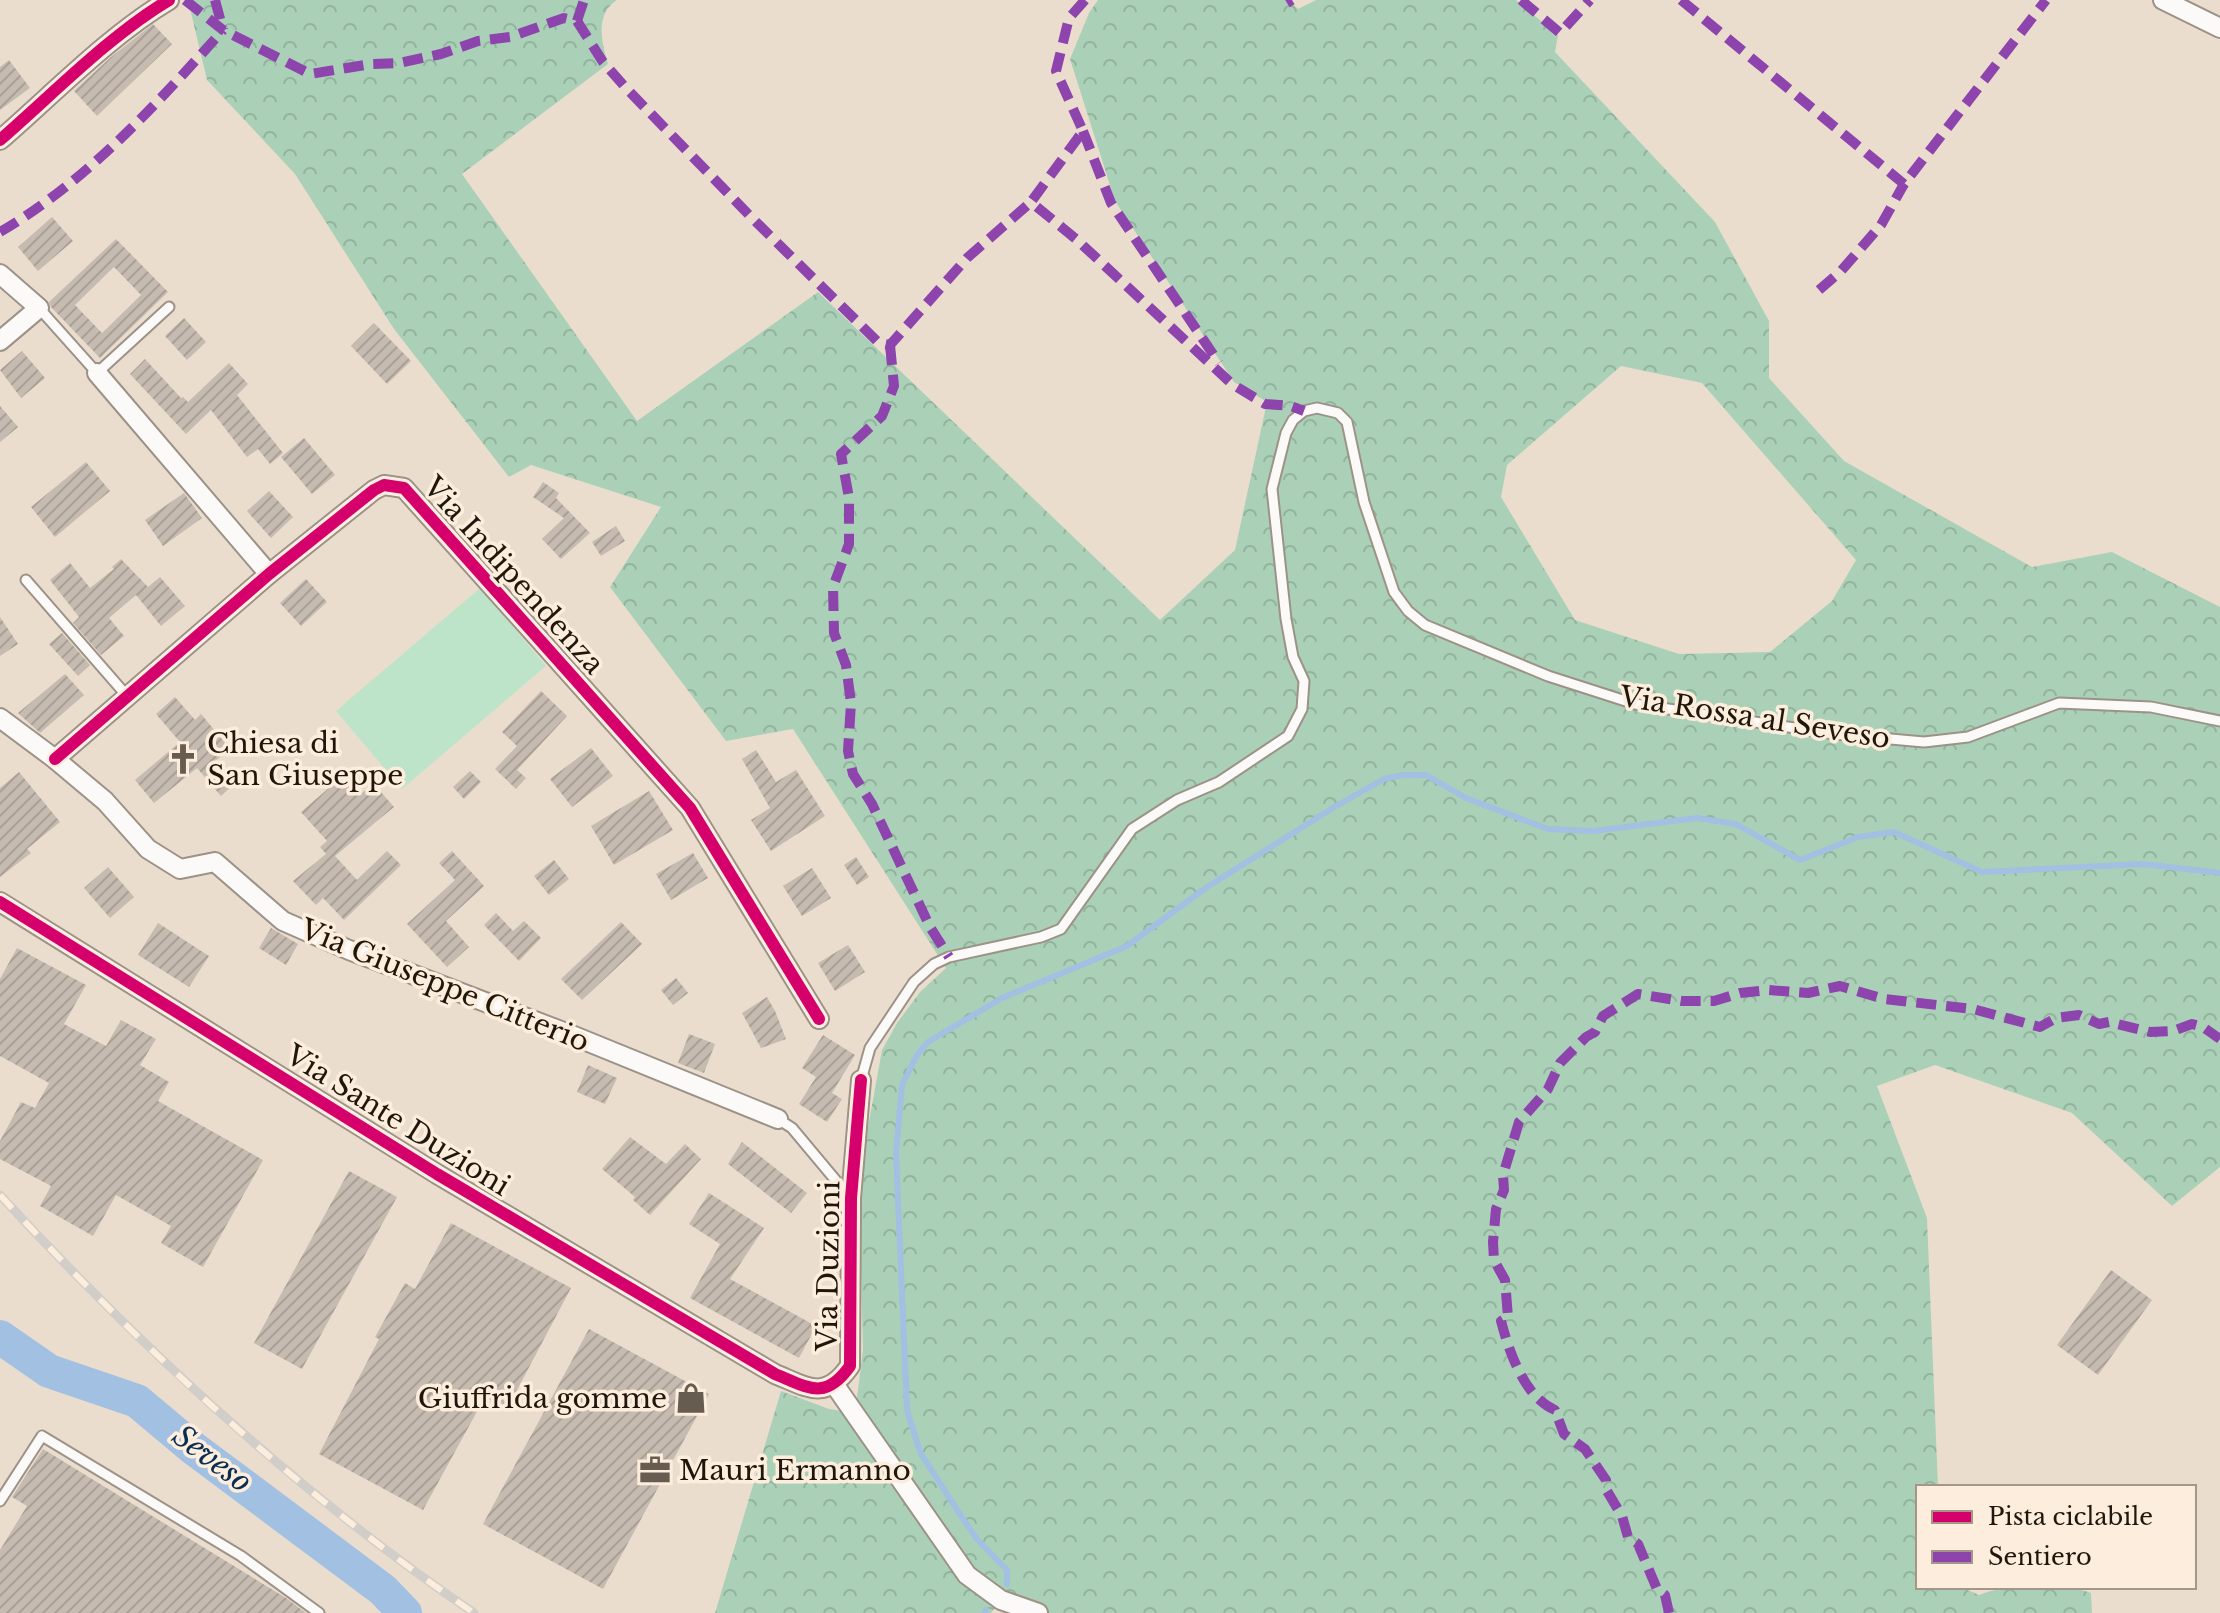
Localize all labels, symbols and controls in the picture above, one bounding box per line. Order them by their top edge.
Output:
street label: Via Indipendenza [415,469,612,682]
street label: Via Rossa al Seveso [1616,679,1893,756]
place label: Chiesa di San Giuseppe [207,726,403,793]
church icon: Chiesa di San Giuseppe [166,742,200,776]
street label: Via Giuseppe Citterio [294,911,594,1059]
street label: Via Sante Duzioni [278,1037,516,1204]
street label: Via Duzioni [809,1181,847,1352]
place label: Giuffrida gomme [418,1381,667,1416]
shop icon: Giuffrida gomme [674,1381,708,1415]
water label: Seveso [165,1417,259,1500]
office icon: Mauri Ermanno [638,1453,672,1487]
place label: Mauri Ermanno [679,1453,911,1488]
legend [1916,1485,2196,1589]
text: Pista ciclabile [1988,1502,2153,1531]
text: Sentiero [1988,1542,2092,1571]

